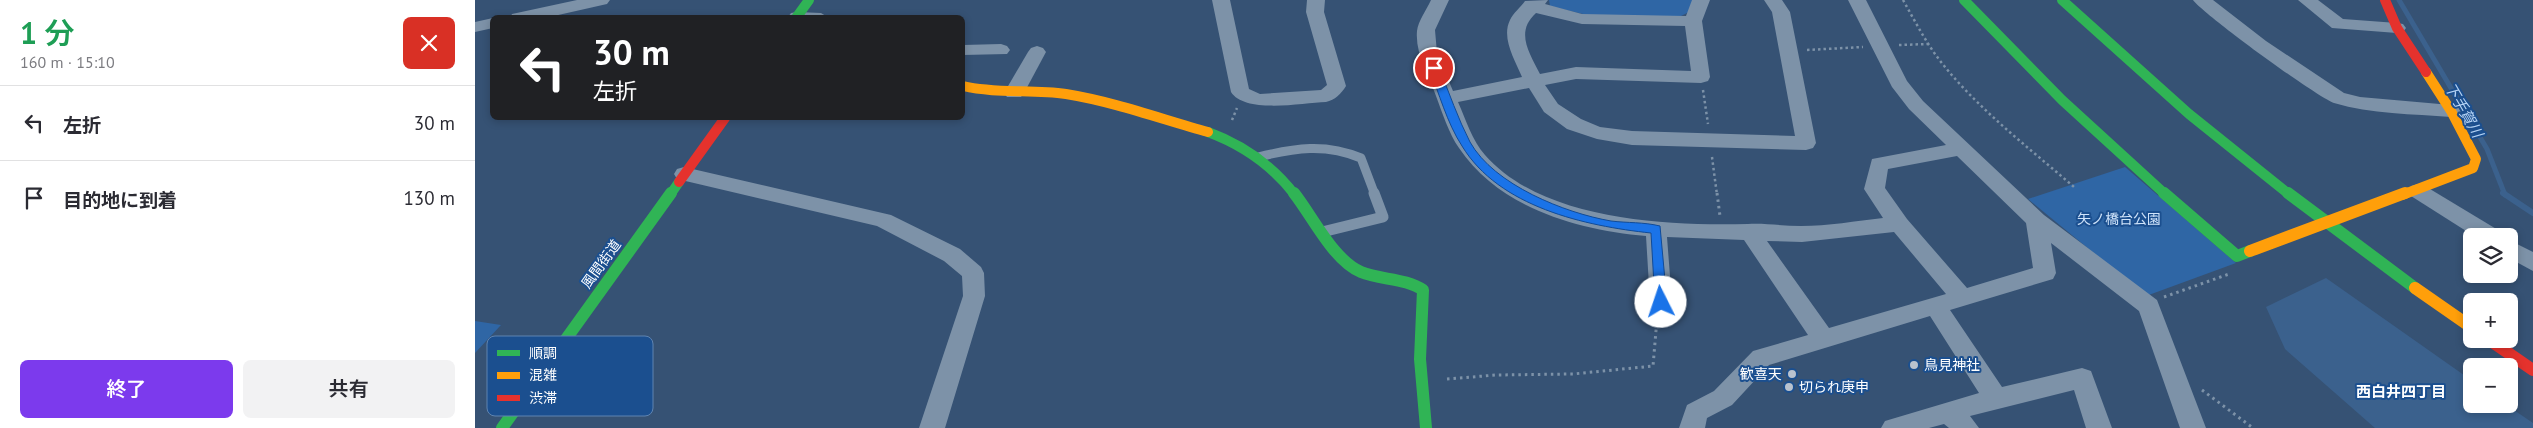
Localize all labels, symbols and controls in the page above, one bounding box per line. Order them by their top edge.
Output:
text: 1 分 [20,13,75,52]
button: close [403,17,455,69]
text: 30 m [593,29,670,75]
icon: left [510,35,575,100]
pin [1413,47,1455,89]
text: 160 m · 15:10 [20,52,115,72]
icon: arrive [1420,54,1448,82]
text: 左折 [593,77,637,105]
water label: 下手賀川 [2441,79,2488,142]
icon: left [20,109,48,137]
text: 30 m [414,111,455,135]
text: 左折 [63,113,101,137]
icon: arrive [20,184,48,212]
text: 130 m [403,186,455,210]
text: 目的地に到着 [63,188,177,212]
park label: 矢ノ橋台公園 [2077,210,2161,228]
map controls [2463,228,2518,413]
button: layers [2463,228,2518,283]
street label: 風間街道 [577,236,625,292]
position arrow [1634,275,1686,327]
button: + [2463,293,2518,348]
legend [487,336,653,416]
text: 順調 [529,344,557,362]
place label: 鳥見神社 [1924,356,1980,374]
button: − [2463,358,2518,413]
marker: 鳥見神社 [1908,359,1920,371]
button: 終了 [20,360,233,418]
button: 共有 [243,360,455,418]
place label: 歓喜天 [1740,365,1782,383]
text: 混雑 [529,366,557,384]
marker: 歓喜天 [1786,368,1798,380]
place label: 切られ庚申 [1799,378,1869,396]
marker: 切られ庚申 [1783,381,1795,393]
district label: 西白井四丁目 [2356,382,2446,401]
text: 渋滞 [529,389,557,407]

